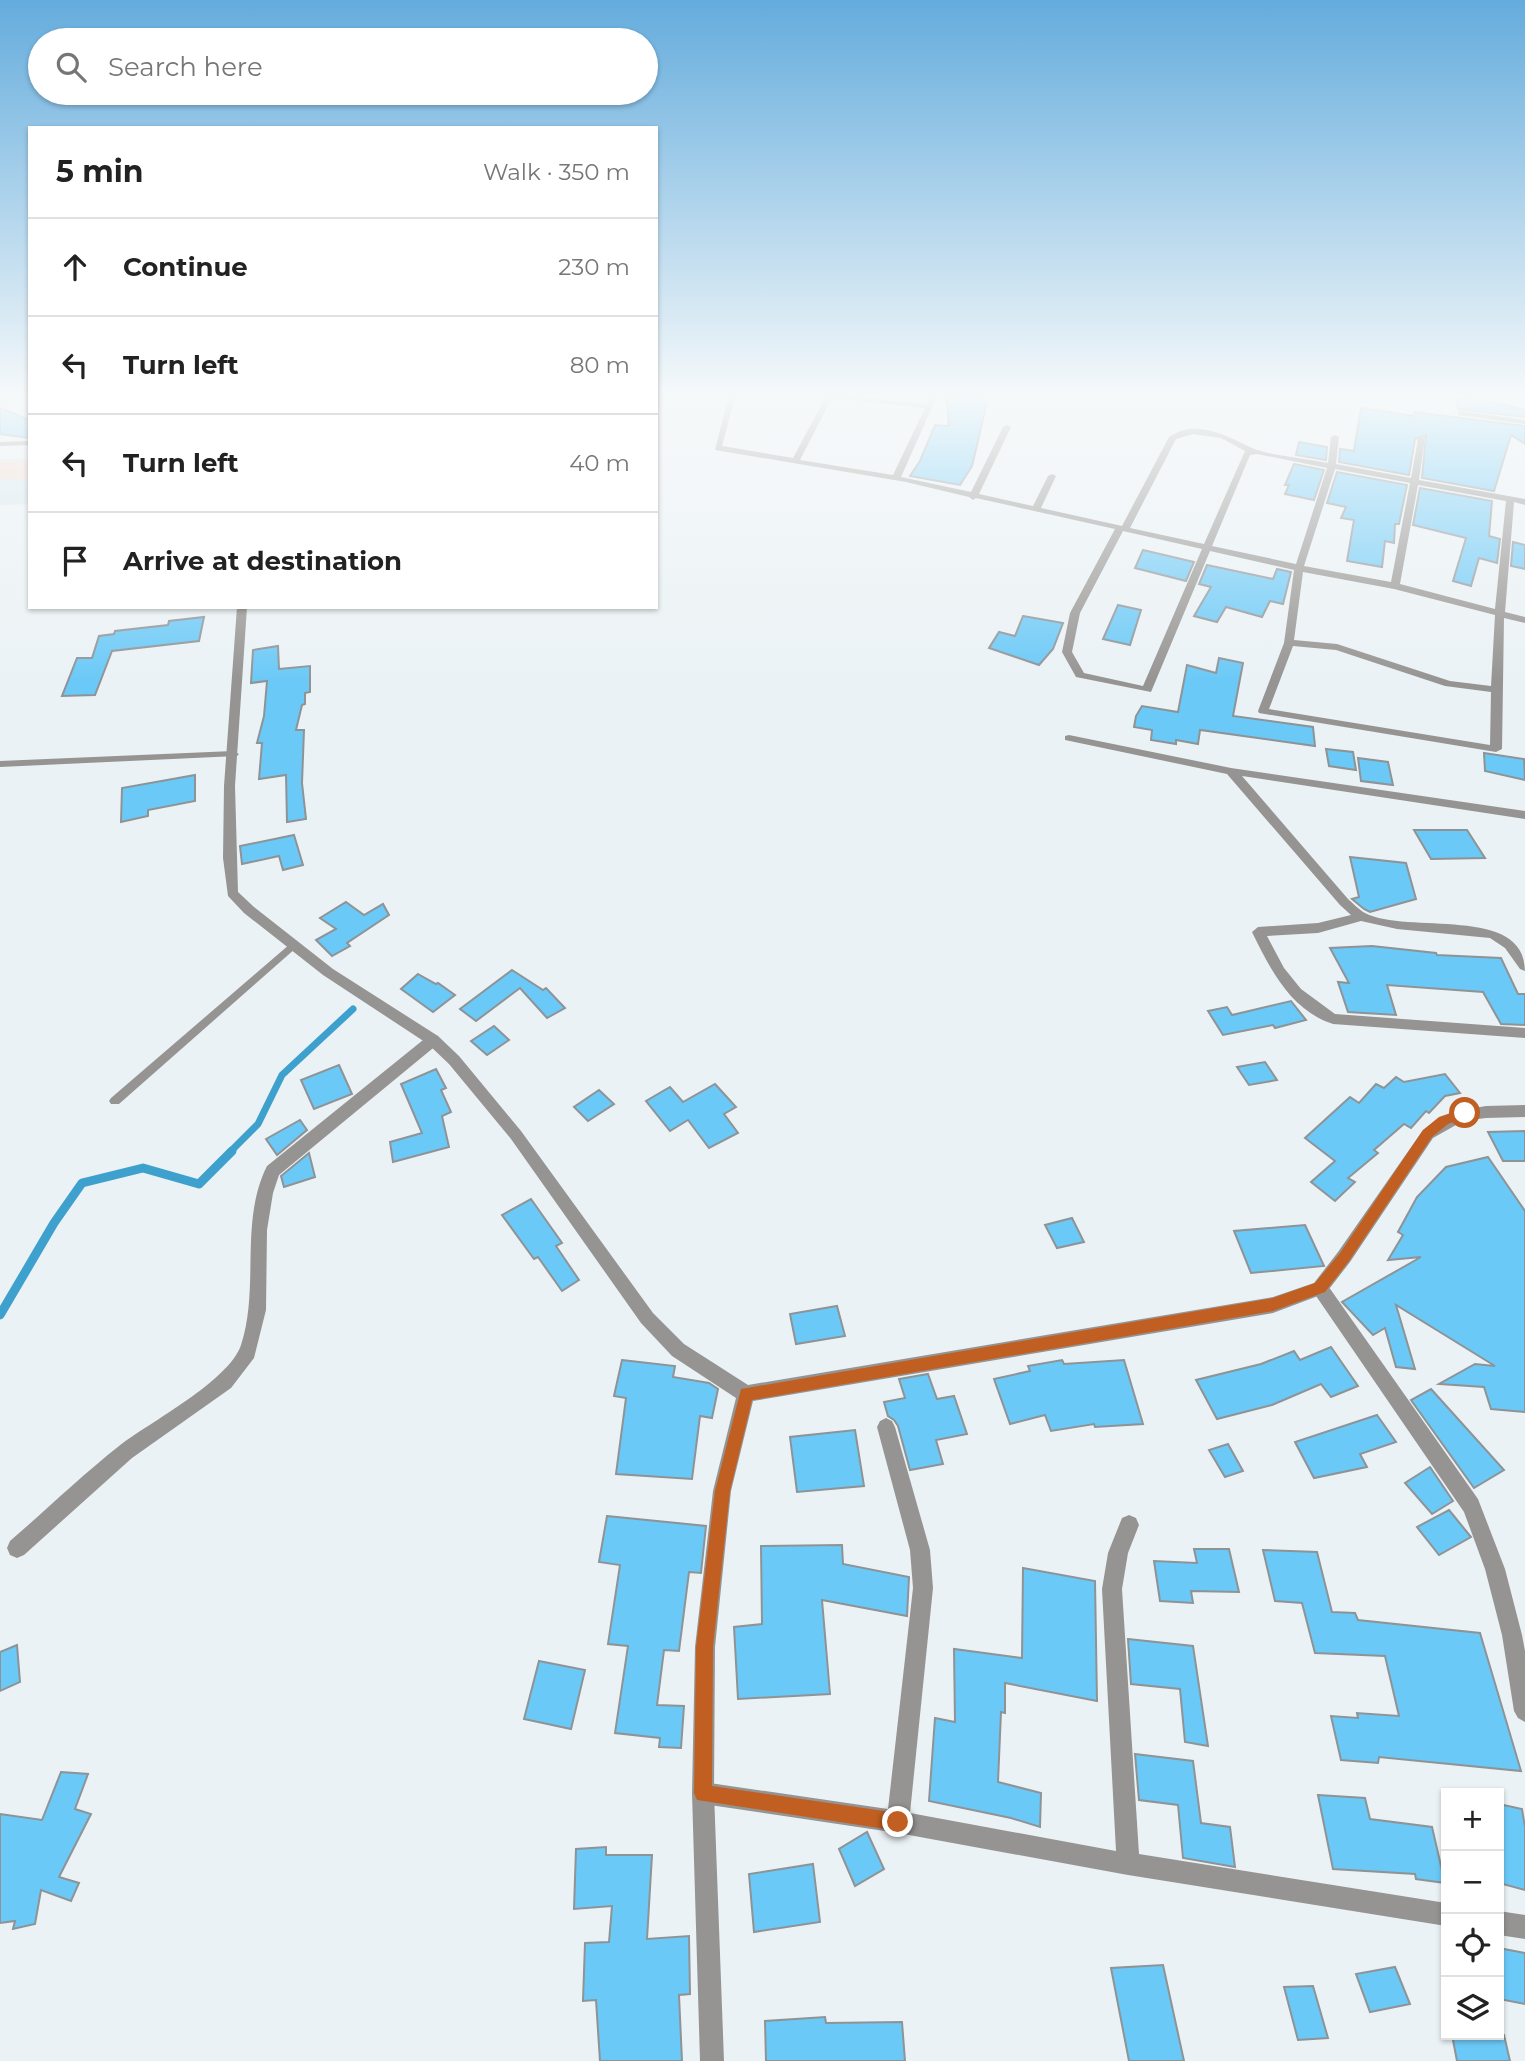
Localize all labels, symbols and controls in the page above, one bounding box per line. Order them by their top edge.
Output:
search box [28,28,658,105]
icon: search [52,48,90,86]
text: Search here [108,51,263,83]
text: 5 min [56,153,144,190]
text: Walk · 350 m [483,158,630,186]
icon: ahead [56,248,94,286]
text: Continue [123,251,248,283]
text: 230 m [558,253,630,281]
icon: left [56,346,94,384]
text: Turn left [123,349,239,381]
text: 80 m [570,351,630,379]
icon: left [56,444,94,482]
text: Turn left [123,447,239,479]
text: 40 m [569,449,630,477]
icon: arrive [56,542,94,580]
text: Arrive at destination [123,545,402,577]
route start [1449,1097,1480,1128]
map controls [1441,1788,1504,2040]
button: + [1441,1788,1504,1851]
route end [882,1806,913,1837]
button: − [1441,1851,1504,1914]
button: locate [1441,1914,1504,1977]
button: layers [1441,1977,1504,2040]

